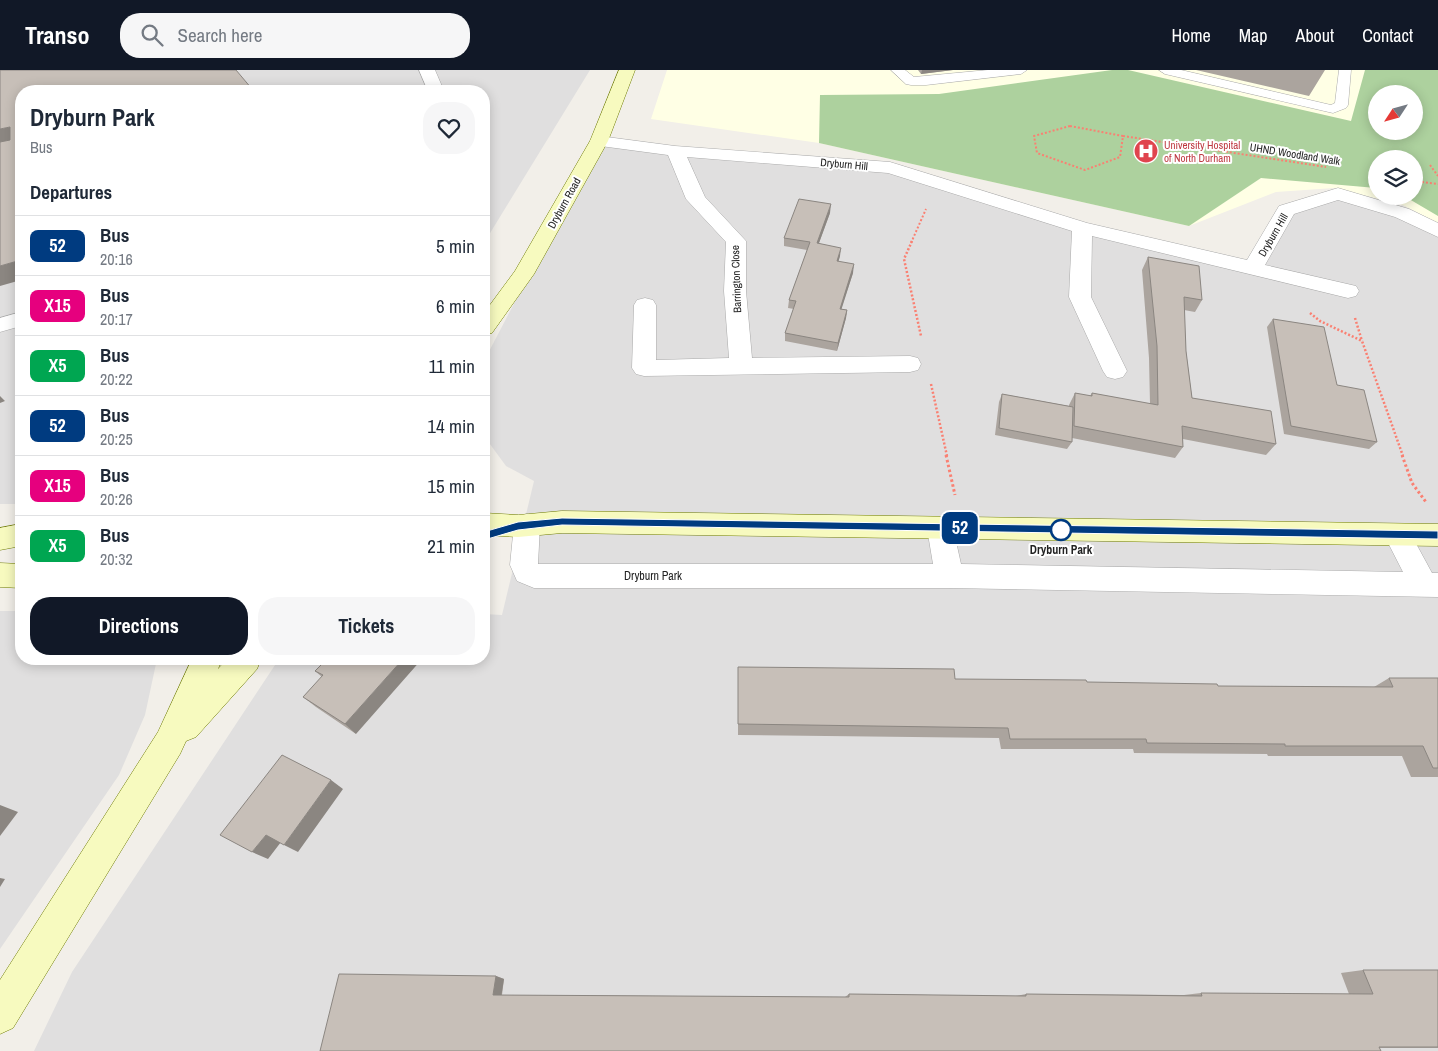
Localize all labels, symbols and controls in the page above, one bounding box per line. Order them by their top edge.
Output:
search box [120,13,470,58]
text: Transo [25,19,90,51]
icon: search [138,21,166,49]
text: Search here [178,22,262,48]
text: Home [1171,23,1211,48]
text: Map [1239,23,1268,48]
text: About [1296,23,1334,48]
text: Contact [1362,23,1413,48]
north arrow [1368,85,1422,140]
map controls [1368,85,1423,205]
text: Dryburn Park [30,101,155,133]
button: heart [423,102,475,154]
text: Bus [30,136,53,158]
hospital icon: University Hospital of North Durham [1133,138,1159,164]
place label: University Hospital of North Durham [1164,138,1240,165]
street label: UHND Woodland Walk [1249,140,1342,168]
button: layers [1368,150,1423,205]
street label: Dryburn Hill [820,155,868,173]
street label: Dryburn Road [544,175,584,231]
text: Departures [30,179,112,205]
street label: Dryburn Hill [1255,211,1291,259]
text: Bus [100,222,129,248]
text: 52 [49,233,66,258]
text: 5 min [436,233,475,259]
street label: Barrington Close [728,245,744,313]
text: 20:16 [100,248,133,270]
text: Bus [100,282,129,308]
text: X15 [44,293,71,318]
text: 6 min [436,293,475,319]
text: 20:17 [100,308,133,330]
text: Bus [100,342,129,368]
text: X5 [48,353,67,378]
text: 11 min [429,353,475,379]
text: 20:22 [100,368,133,390]
text: Bus [100,402,129,428]
text: 52 [49,413,66,438]
text: 14 min [427,413,475,439]
text: 20:25 [100,428,133,450]
text: Bus [100,462,129,488]
text: X15 [44,473,71,498]
text: 15 min [427,473,475,499]
text: 20:26 [100,488,133,510]
line badge: 52 [938,512,982,544]
text: 52 [952,515,968,540]
marker: Dryburn Park [1050,519,1072,541]
text: Bus [100,522,129,548]
text: X5 [48,533,67,558]
text: 21 min [427,533,475,559]
place label: Dryburn Park [1030,542,1093,558]
text: 20:32 [100,548,133,570]
street label: Dryburn Park [624,568,682,584]
button: Directions [30,597,248,655]
button: Tickets [258,597,475,655]

